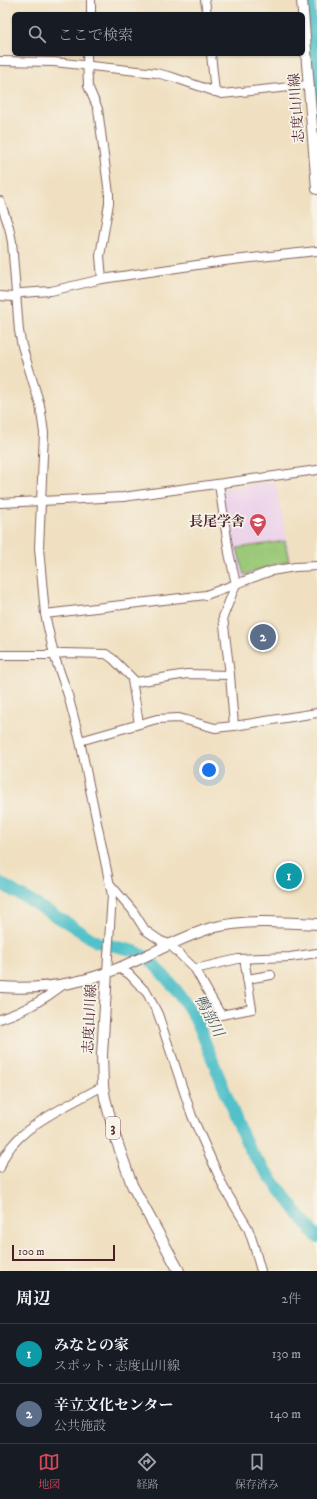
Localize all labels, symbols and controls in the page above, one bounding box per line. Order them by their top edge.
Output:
search box [12,12,305,56]
icon: search [26,23,48,45]
text: ここで検索 [58,26,133,45]
street label: 志度山川線 [286,72,308,144]
school or university icon: 長尾学舎 [248,512,268,537]
place label: 長尾学舎 [189,513,245,531]
pin: 2 [250,622,276,652]
your location [199,760,219,780]
pin: 1 [276,861,302,891]
street label: 志度山川線 [79,984,101,1054]
water label: 鴨部川 [190,992,229,1042]
road number: 3 [106,1117,120,1139]
scale bar [12,1243,115,1262]
text: 100 m [18,1245,44,1259]
text: 周辺 [16,1288,50,1310]
text: 2件 [282,1291,301,1307]
text: みなとの家 [54,1336,129,1355]
text: 1 [27,1346,31,1362]
text: 130 m [272,1346,301,1362]
text: スポット · 志度山川線 [54,1358,180,1374]
text: 辛立文化センター [54,1396,173,1415]
text: 2 [26,1406,32,1422]
text: 140 m [269,1406,301,1422]
text: 公共施設 [54,1418,106,1434]
tab: 地図 [38,1451,60,1492]
tab: 経路 [136,1451,158,1492]
tab: 保存済み [235,1451,279,1492]

